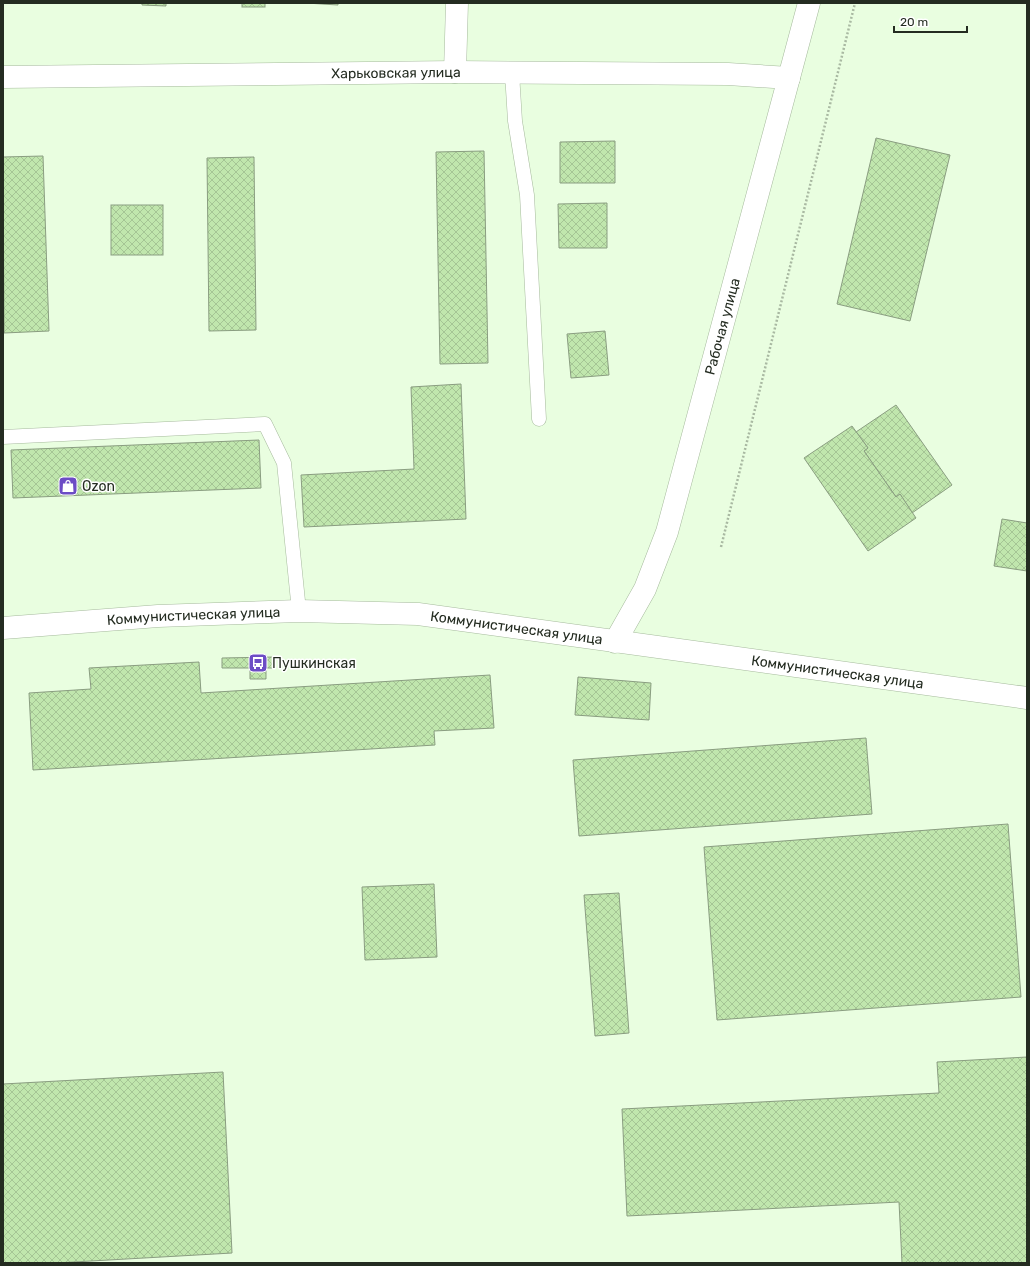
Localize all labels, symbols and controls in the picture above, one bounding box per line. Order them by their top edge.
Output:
scale bar [894,8,967,34]
text: 20 m [900,15,928,29]
street label: Харьковская улица [331,63,461,82]
street label: Рабочая улица [701,276,743,377]
shop icon: Ozon [57,475,79,497]
place label: Ozon [82,478,115,495]
street label: Коммунистическая улица [106,603,281,628]
street label: Коммунистическая улица [429,607,604,648]
bus stop icon: Пушкинская [247,652,269,674]
street label: Коммунистическая улица [750,652,925,692]
place label: Пушкинская [272,655,356,672]

